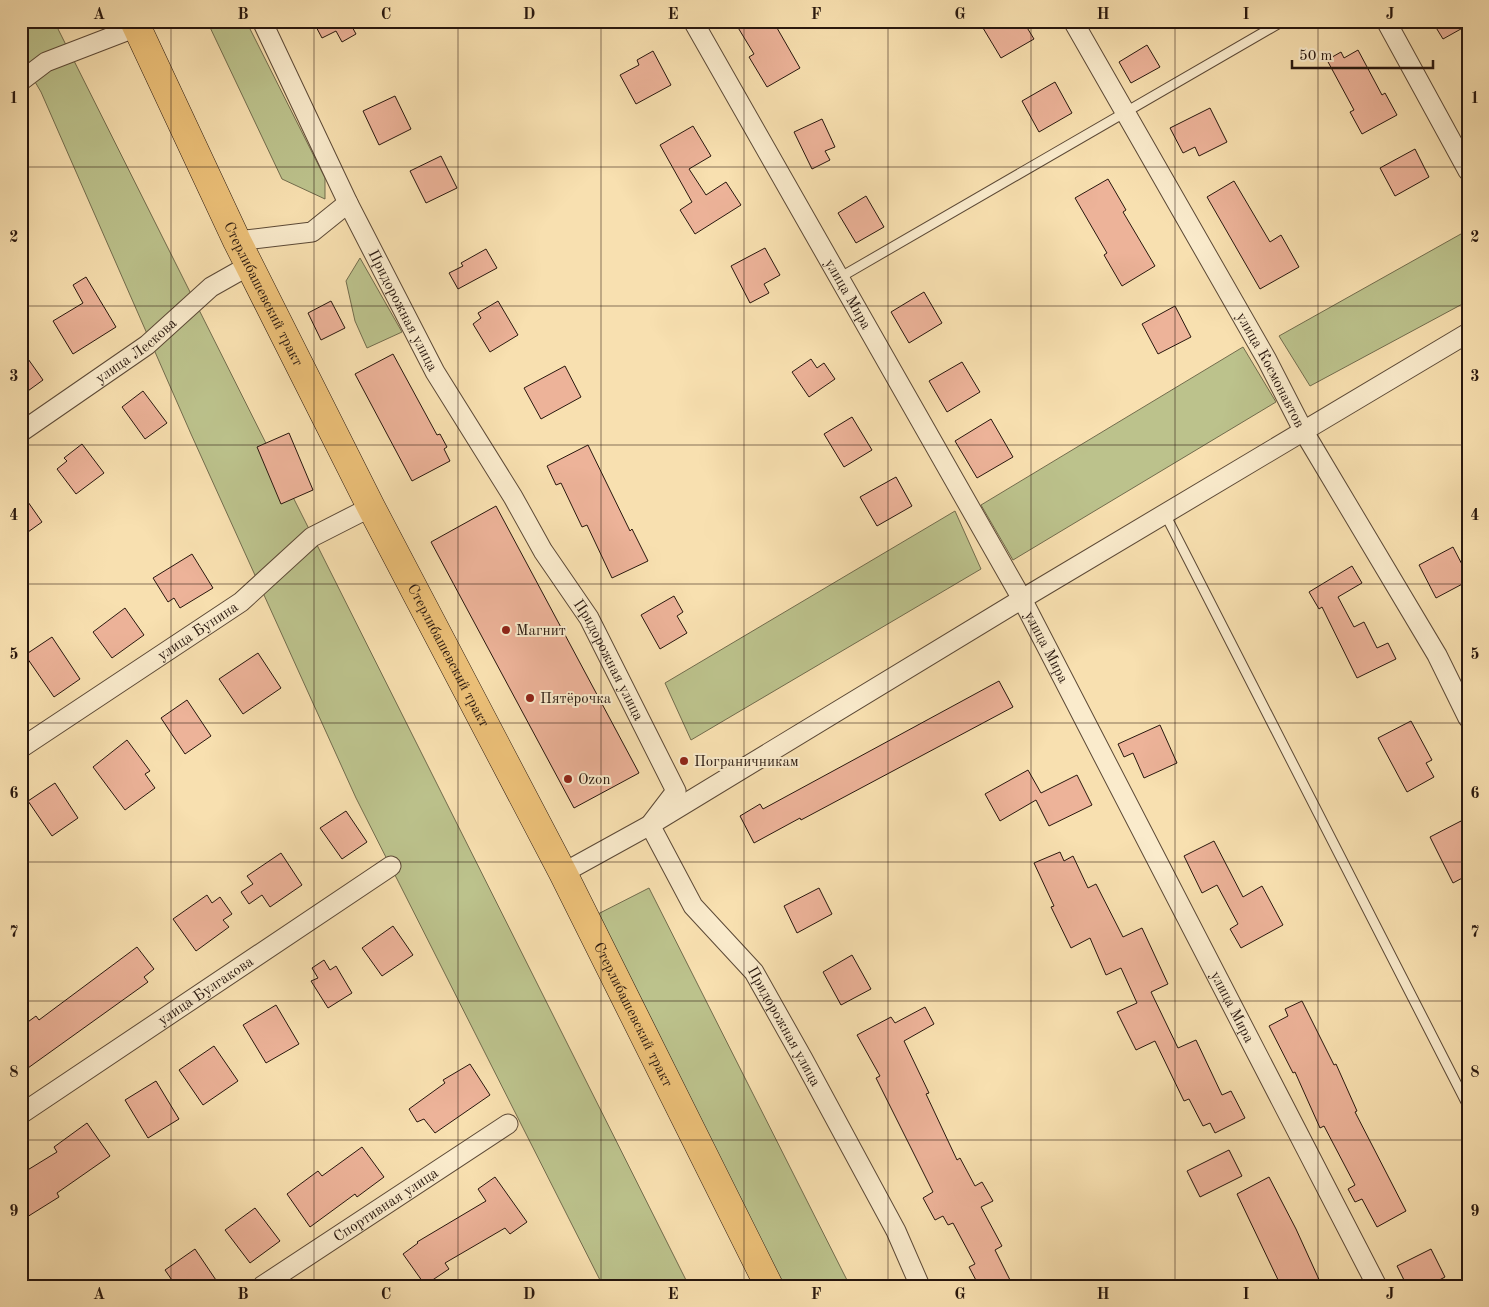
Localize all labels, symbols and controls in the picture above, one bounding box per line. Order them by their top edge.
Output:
text: A [93,7,105,23]
text: B [237,7,249,23]
text: C [381,7,391,23]
text: D [523,7,535,23]
text: E [667,7,679,23]
text: F [811,7,822,23]
text: G [954,7,966,23]
text: H [1096,7,1110,23]
text: I [1242,7,1250,23]
text: J [1386,7,1395,23]
scale bar [1292,38,1433,70]
text: 50 m [1299,49,1333,64]
text: 1 [9,91,19,107]
text: 1 [1470,91,1480,107]
street label: Стерлибашевский тракт [220,220,305,369]
text: 2 [9,230,19,246]
text: 2 [1470,230,1480,246]
street label: Придорожная улица [364,248,440,375]
street label: улица Мира [821,257,873,333]
street label: улица Космонавтов [1233,310,1306,430]
street label: улица Лескова [94,316,181,387]
text: 3 [9,369,19,385]
text: 3 [1470,369,1480,385]
text: 4 [9,508,19,524]
text: 4 [1470,508,1480,524]
street label: Стерлибашевский тракт [404,582,491,730]
street label: Придорожная улица [570,597,646,724]
street label: улица Бунина [156,600,242,664]
street label: улица Мира [1021,609,1070,686]
marker: Магнит [500,624,512,636]
place label: Магнит [516,624,566,639]
text: 5 [9,647,19,663]
text: 5 [1470,647,1480,663]
marker: Пятёрочка [524,692,536,704]
place label: Пятёрочка [540,692,612,707]
marker: Пограничникам [678,755,690,767]
place label: Пограничникам [694,755,799,770]
marker: Ozon [562,773,574,785]
place label: Ozon [578,773,611,788]
text: 6 [9,786,19,802]
text: 6 [1470,786,1480,802]
text: 7 [9,925,19,941]
text: 7 [1470,925,1480,941]
street label: Стерлибашевский тракт [590,940,674,1090]
street label: улица Булгакова [156,954,257,1029]
street label: Придорожная улица [744,965,823,1090]
street label: улица Мира [1207,969,1256,1046]
text: 8 [9,1065,19,1081]
text: 8 [1470,1065,1480,1081]
street label: Спортивная улица [331,1166,442,1246]
text: 9 [9,1204,19,1220]
text: 9 [1470,1204,1480,1220]
text: A [93,1287,105,1303]
text: B [237,1287,249,1303]
text: C [381,1287,391,1303]
text: D [523,1287,535,1303]
text: E [667,1287,679,1303]
text: F [811,1287,822,1303]
text: G [954,1287,966,1303]
text: H [1096,1287,1110,1303]
text: I [1242,1287,1250,1303]
text: J [1386,1287,1395,1303]

